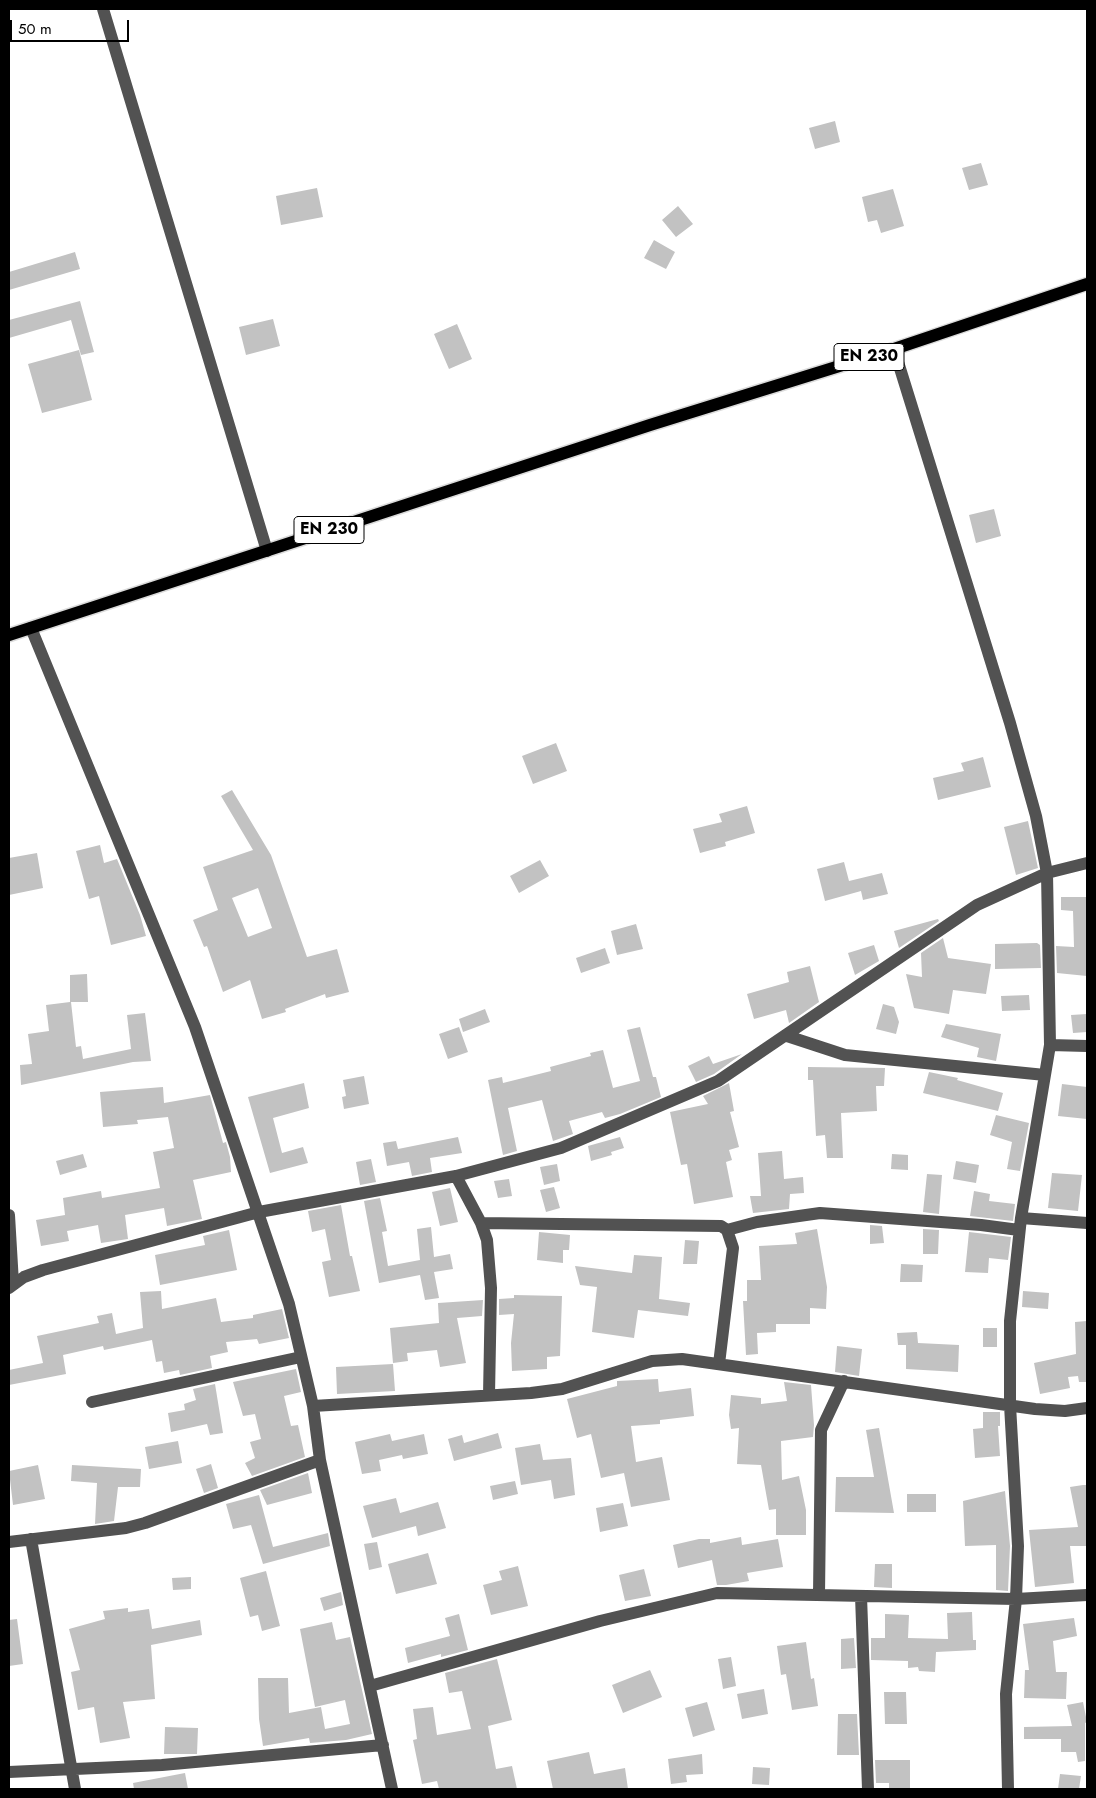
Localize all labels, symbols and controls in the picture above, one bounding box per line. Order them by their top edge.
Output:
scale bar [12,10,131,42]
text: 50 m [18,18,52,40]
road number: EN 230 [834,344,904,371]
road number: EN 230 [294,516,364,544]

